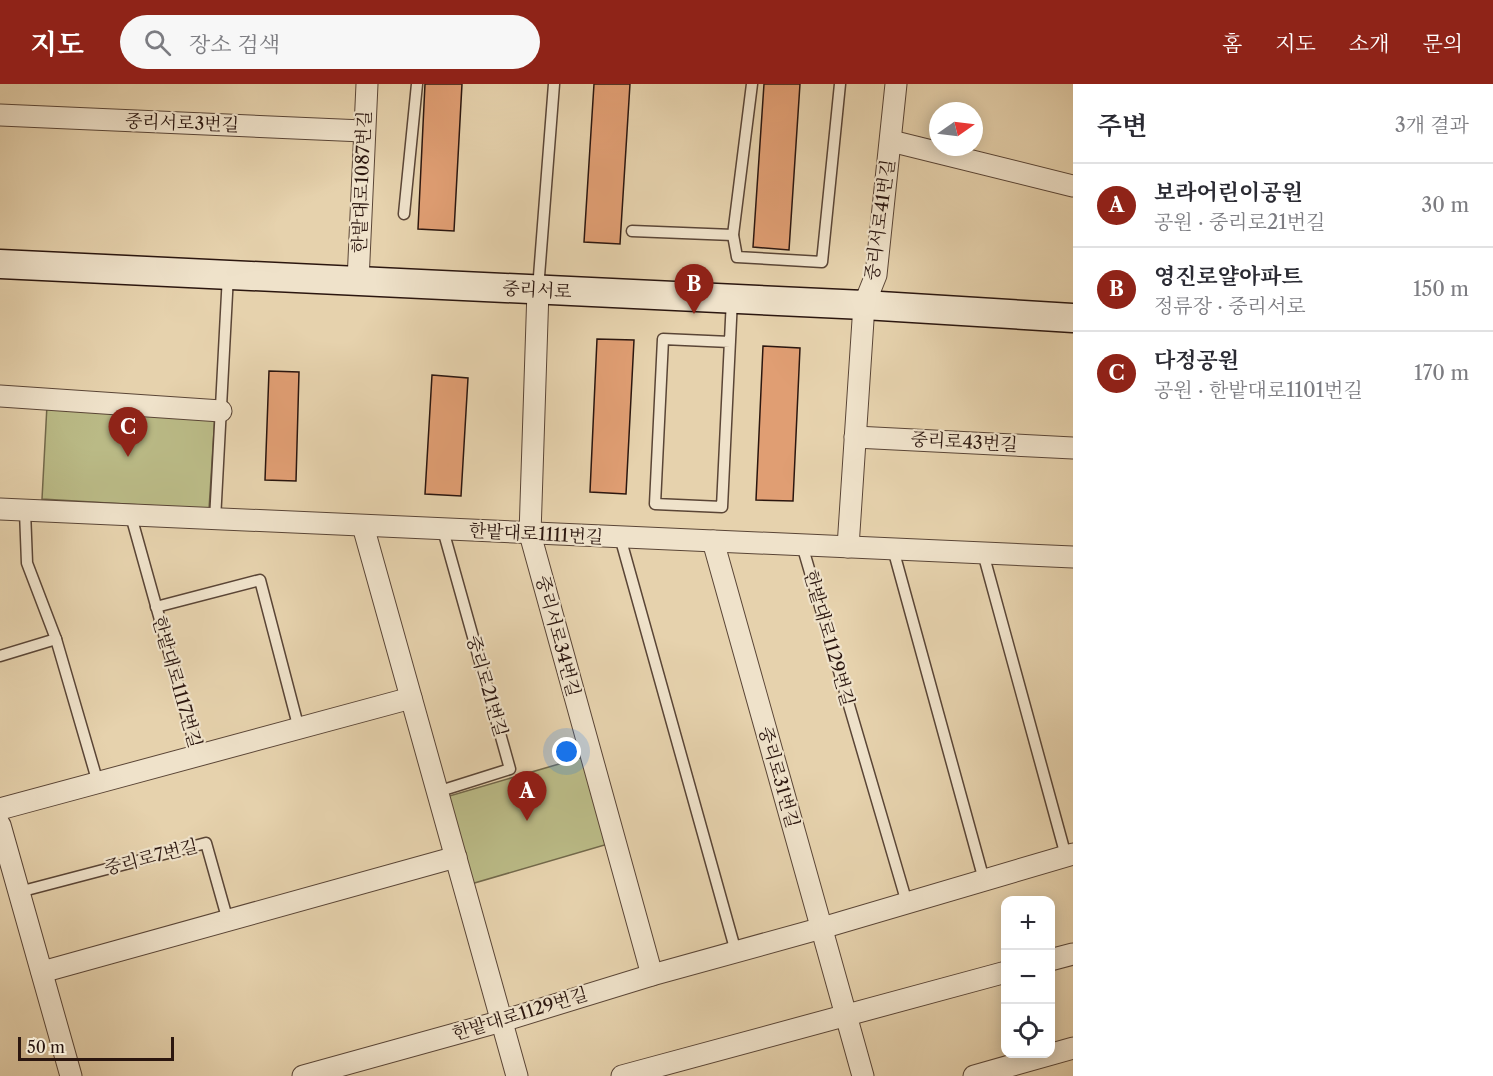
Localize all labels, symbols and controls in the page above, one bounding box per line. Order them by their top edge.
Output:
search box [120,15,540,69]
icon: search [141,26,174,59]
text: 지도 [30,27,84,61]
text: 장소 검색 [189,31,280,58]
text: 홈 [1222,31,1242,56]
text: 지도 [1275,31,1316,56]
text: 소개 [1349,31,1389,56]
text: 문의 [1422,31,1463,56]
north arrow [929,102,983,156]
street label: 중리서로3번길 [125,110,239,136]
street label: 한밭대로1087번길 [349,110,375,254]
text: 주변 [1097,110,1147,142]
text: 3개 결과 [1395,113,1469,137]
street label: 중리서로41번길 [861,158,899,282]
text: 보라어린이공원 [1154,179,1303,206]
text: A [1109,193,1124,217]
text: 30 m [1421,193,1469,217]
text: 공원 · 중리로21번길 [1154,210,1325,234]
text: 영진로얄아파트 [1154,263,1303,290]
pin: B [674,264,714,314]
street label: 중리서로 [502,277,572,303]
text: B [1109,277,1124,301]
text: 150 m [1413,277,1469,301]
text: 정류장 · 중리서로 [1154,294,1306,318]
text: 다정공원 [1154,347,1239,374]
text: C [1108,361,1125,385]
text: 170 m [1414,361,1469,385]
text: 공원 · 한밭대로1101번길 [1154,378,1363,402]
pin: C [108,408,148,457]
street label: 중리로43번길 [910,428,1018,456]
street label: 한밭대로1111번길 [468,519,604,549]
street label: 한밭대로1129번길 [799,567,859,709]
street label: 중리서로34번길 [531,573,585,699]
street label: 한밭대로1117번길 [148,614,206,750]
street label: 중리로21번길 [462,633,512,739]
street label: 중리로31번길 [754,724,804,830]
your location [552,737,581,766]
pin: A [508,772,546,821]
street label: 중리로7번길 [102,835,200,879]
map controls [1001,896,1055,1058]
button: + [1001,896,1055,950]
button: − [1001,950,1055,1004]
street label: 한밭대로1129번길 [450,983,590,1045]
button: locate [1001,1004,1055,1058]
scale bar [18,1034,174,1062]
text: 50 m [27,1037,65,1057]

